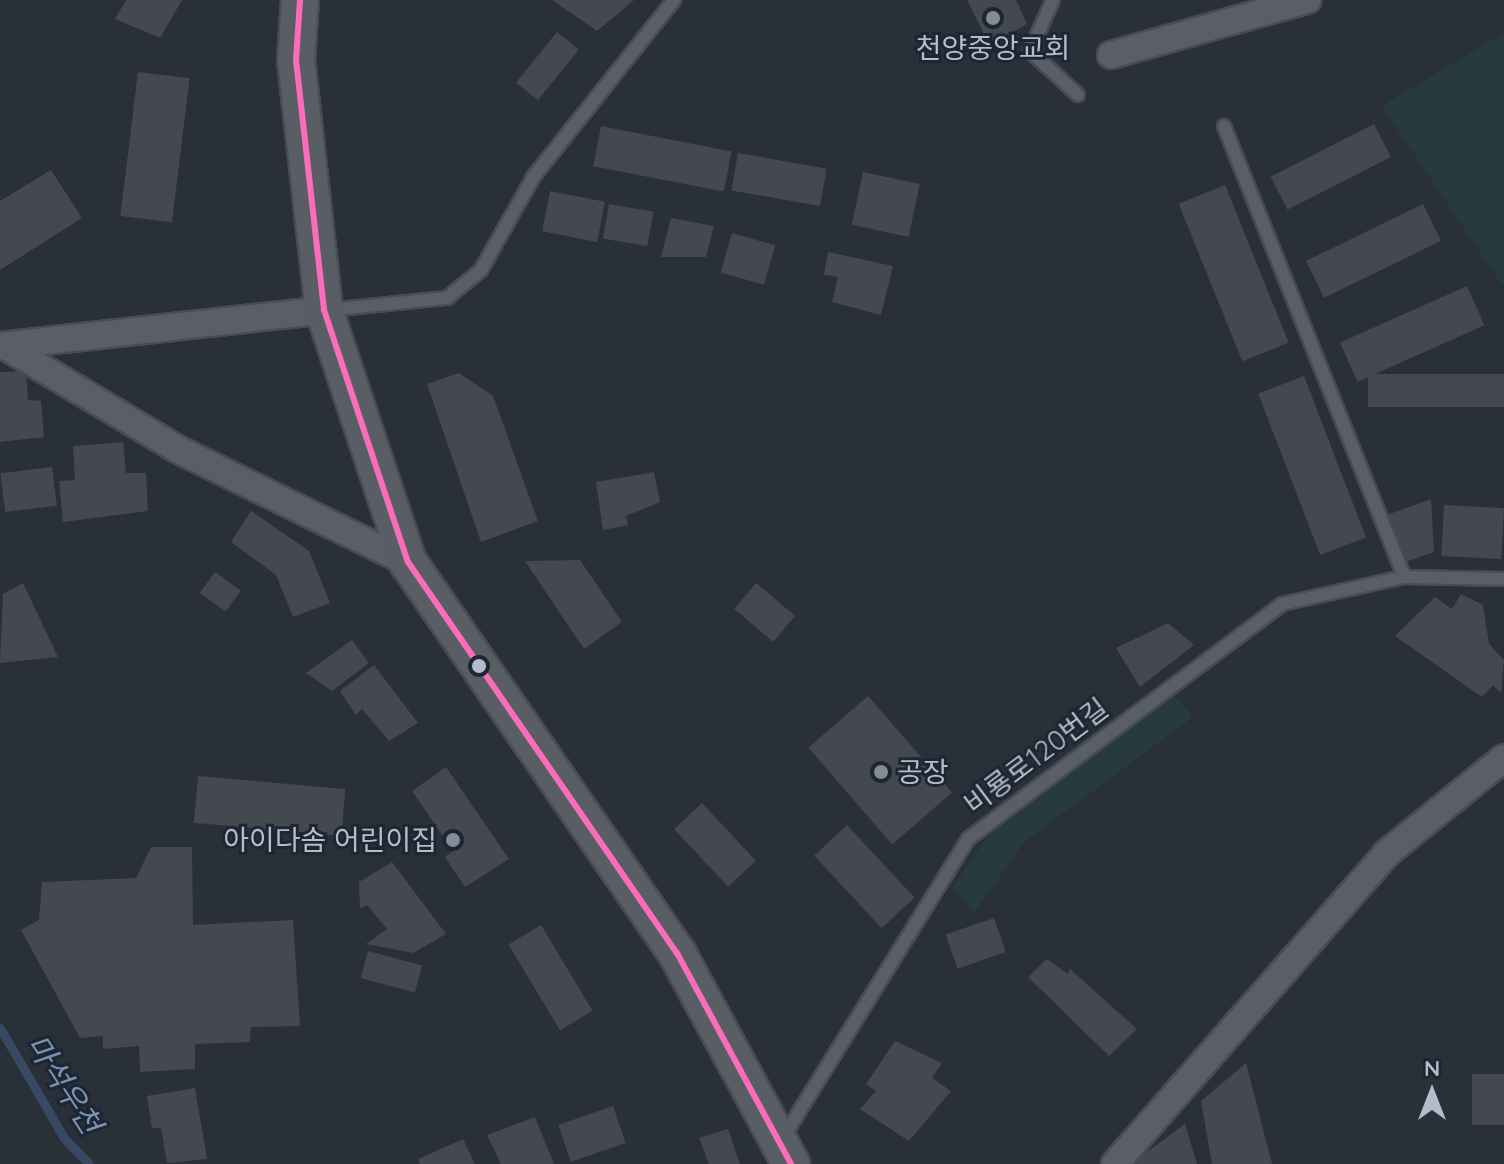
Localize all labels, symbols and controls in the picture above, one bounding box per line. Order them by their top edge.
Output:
marker: 천양중앙교회 [984,9,1002,27]
place label: 천양중앙교회 [916,31,1070,65]
unlabelled marker [471,658,487,674]
street label: 비룡로120번길 [957,691,1115,821]
place label: 공장 [897,755,949,789]
marker: 공장 [872,763,890,781]
place label: 아이다솜 어린이집 [223,823,437,857]
marker: 아이다솜 어린이집 [444,831,462,849]
water label: 마석우천 [19,1028,109,1140]
north arrow [1392,1052,1472,1132]
text: N [1424,1054,1440,1082]

